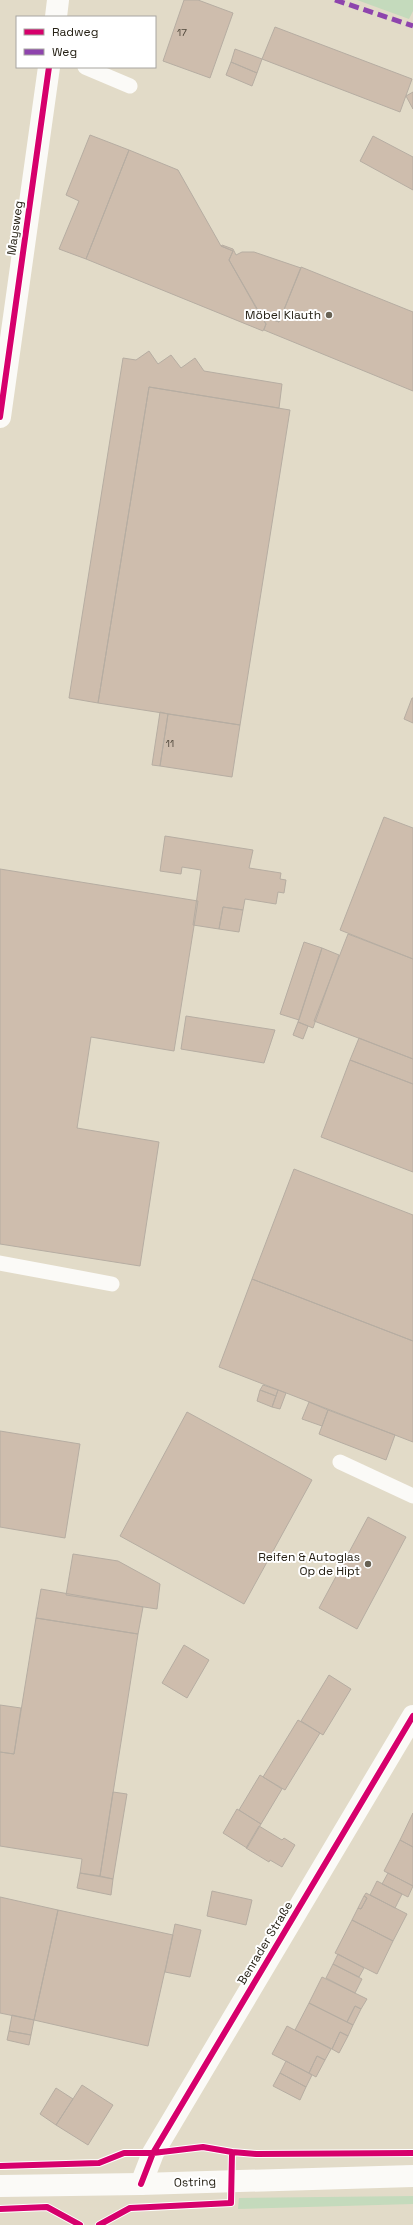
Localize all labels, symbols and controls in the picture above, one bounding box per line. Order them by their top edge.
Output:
legend [16,16,156,68]
text: Radweg [52,24,98,40]
house number: 17 [177,26,187,39]
text: Weg [52,44,77,60]
street label: Maysweg [3,200,27,256]
place label: Möbel Klauth [245,307,321,323]
marker: Möbel Klauth [324,310,334,320]
house number: 11 [166,737,174,750]
place label: Reifen & Autoglas Op de Hipt [258,1549,360,1579]
marker: Reifen & Autoglas Op de Hipt [363,1559,373,1569]
street label: Benrader Straße [234,1898,296,1988]
street label: Ostring [174,2173,216,2191]

